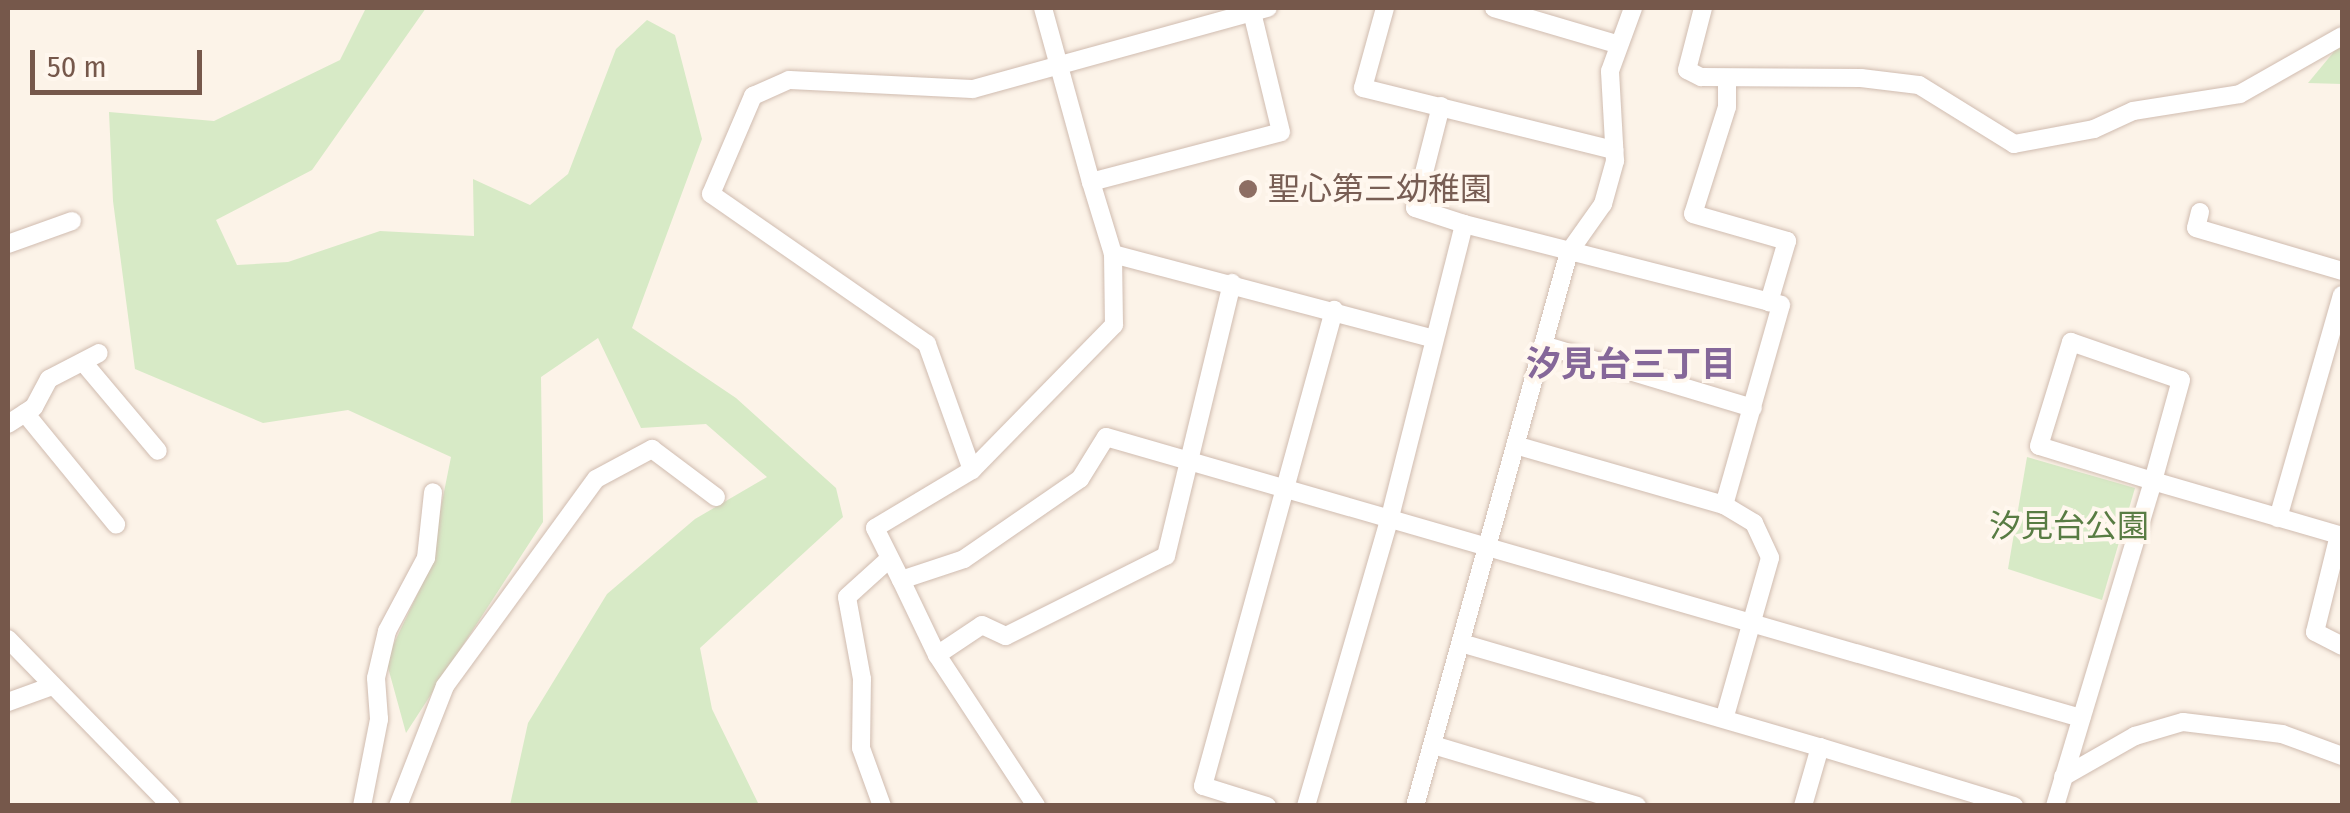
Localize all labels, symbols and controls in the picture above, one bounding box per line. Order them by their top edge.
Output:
scale bar [35,30,208,92]
text: 50 m [47,49,107,85]
place label: 聖心第三幼稚園 [1268,170,1492,208]
marker: 聖心第三幼稚園 [1237,178,1259,200]
district label: 汐見台三丁目 [1526,343,1736,385]
park label: 汐見台公園 [1989,507,2149,545]

